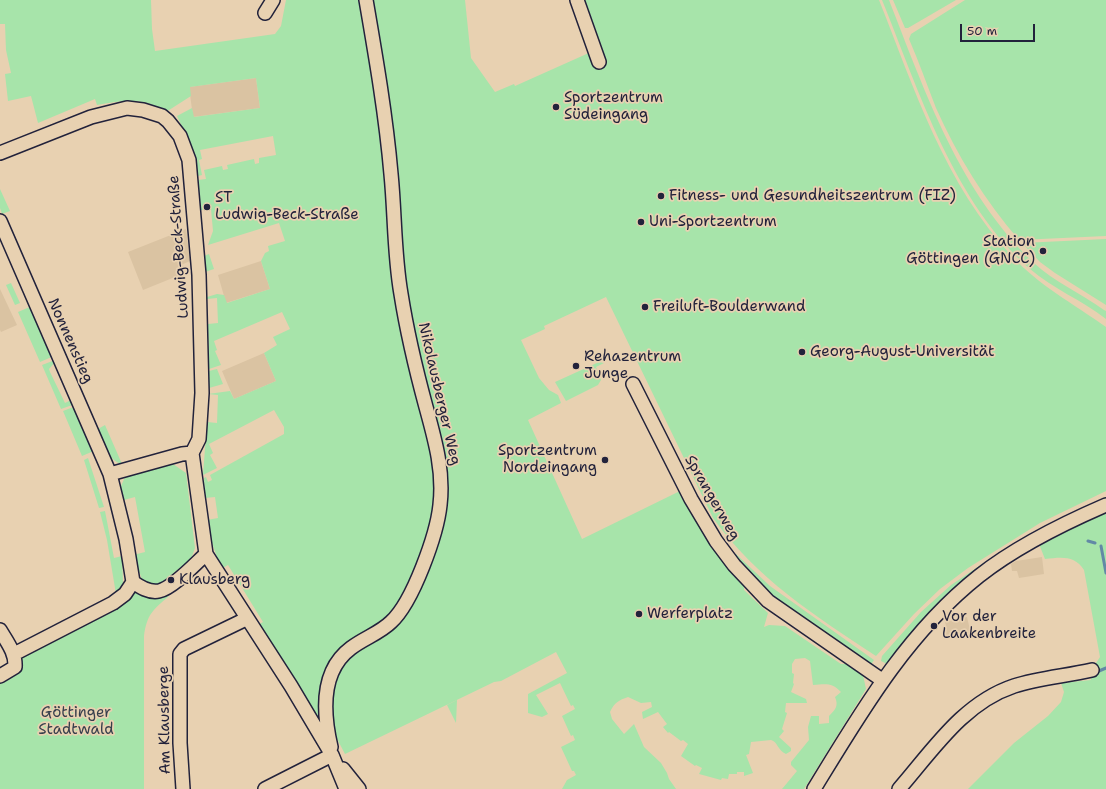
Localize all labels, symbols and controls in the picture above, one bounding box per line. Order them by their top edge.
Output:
scale bar [962,16,1037,42]
text: 50 m [967,23,997,39]
place label: Sportzentrum Südeingang [564,89,663,124]
marker: Sportzentrum Südeingang [551,102,561,112]
street label: Ludwig-Beck-Straße [165,175,193,319]
place label: Fitness- und Gesundheitszentrum (FIZ) [669,187,956,205]
place label: ST Ludwig-Beck-Straße [215,189,359,224]
marker: Fitness- und Gesundheitszentrum (FIZ) [656,191,666,201]
marker: ST Ludwig-Beck-Straße [202,202,212,212]
place label: Uni-Sportzentrum [649,213,777,231]
marker: Uni-Sportzentrum [636,217,646,227]
place label: Station Göttingen (GNCC) [906,233,1035,268]
marker: Station Göttingen (GNCC) [1038,246,1048,256]
street label: Nonnenstieg [43,296,97,386]
place label: Freiluft-Boulderwand [653,298,805,316]
marker: Freiluft-Boulderwand [640,302,650,312]
street label: Nikolausberger Weg [414,321,464,467]
place label: Georg-August-Universität [810,343,994,361]
marker: Georg-August-Universität [797,347,807,357]
place label: Rehazentrum Junge [584,348,681,383]
marker: Rehazentrum Junge [571,361,581,371]
place label: Sportzentrum Nordeingang [498,442,597,477]
street label: Sprangerweg [680,452,744,544]
marker: Sportzentrum Nordeingang [600,455,610,465]
place label: Klausberg [179,571,250,589]
marker: Klausberg [166,575,176,585]
place label: Werferplatz [647,605,733,623]
place label: Vor der Laakenbreite [942,608,1036,643]
marker: Werferplatz [634,609,644,619]
marker: Vor der Laakenbreite [929,621,939,631]
street label: Am Klausberge [155,666,175,774]
park label: Göttinger Stadtwald [38,704,114,739]

